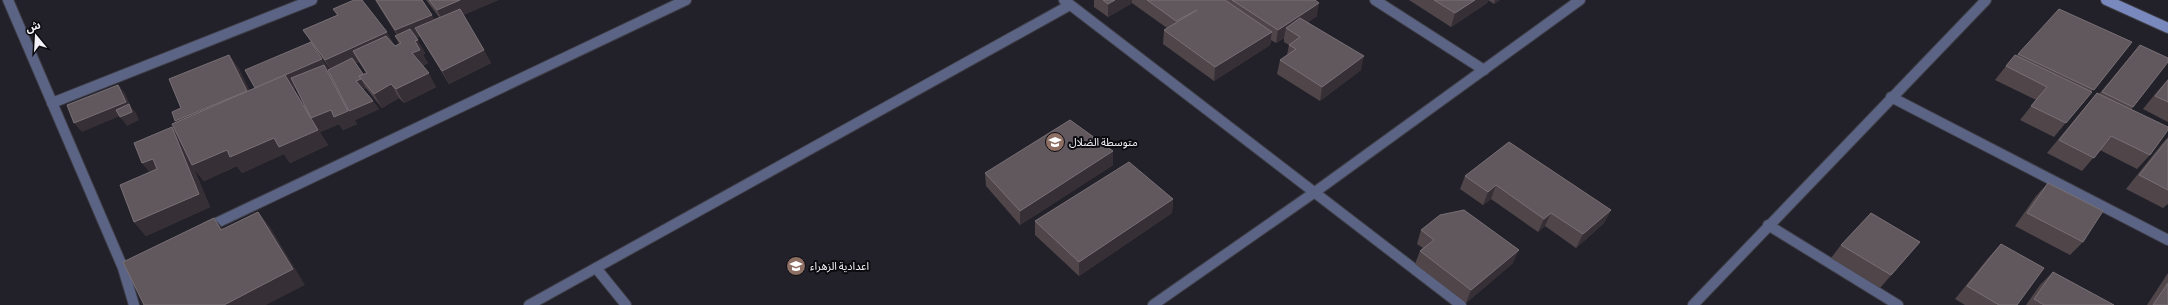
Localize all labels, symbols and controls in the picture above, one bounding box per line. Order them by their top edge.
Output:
north arrow [16,16,56,56]
text: ش [24,18,42,35]
school or university icon: متوسطة الضلال [1044,131,1066,153]
place label: متوسطة الضلال [1069,136,1138,149]
school or university icon: اعدادية الزهراء [785,255,807,277]
place label: اعدادية الزهراء [810,260,869,273]

